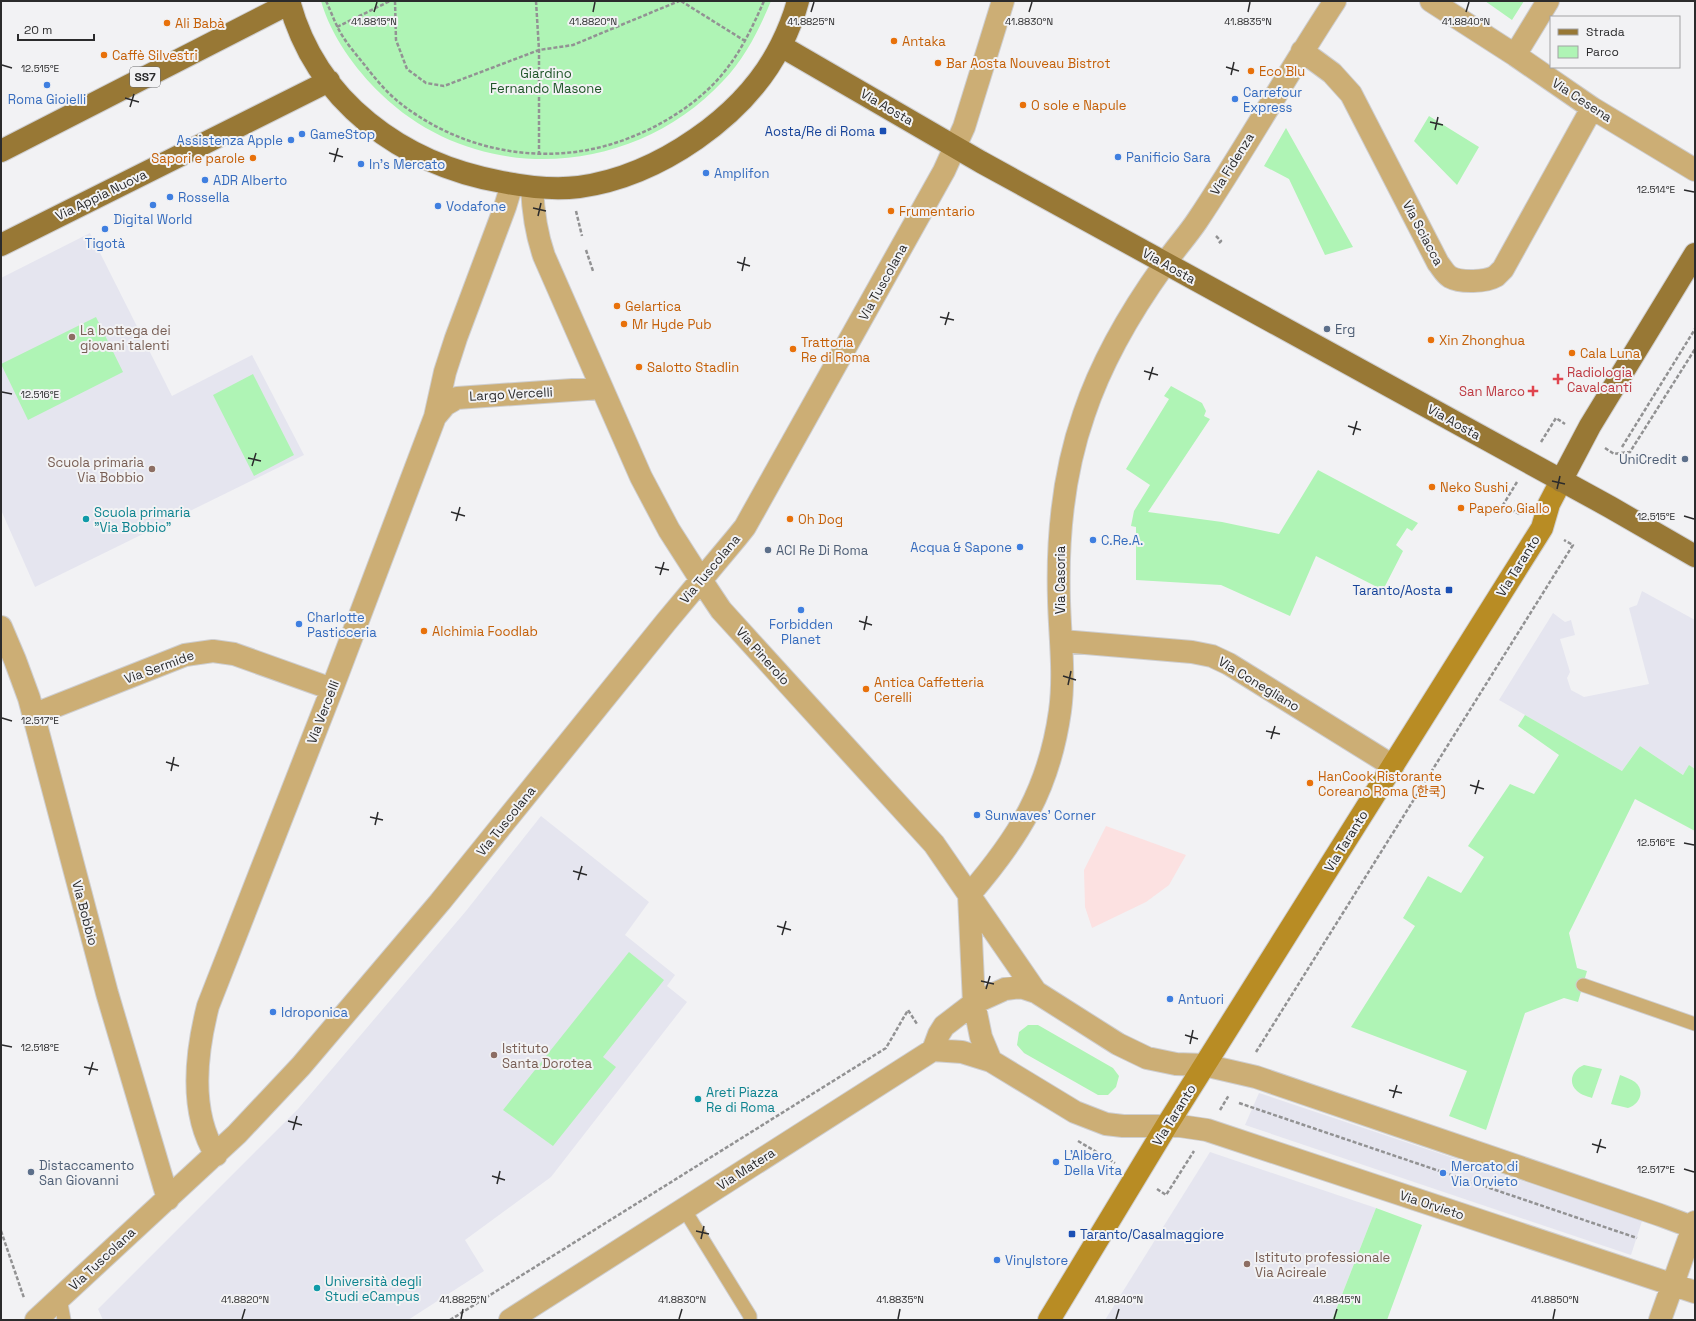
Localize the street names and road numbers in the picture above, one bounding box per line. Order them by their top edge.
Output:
road number: SS7 [130,67,160,87]
street label: Via Cesena [1549,74,1616,126]
street label: Via Aosta [858,85,917,129]
street label: Via Fidenza [1206,129,1258,198]
street label: Via Appia Nuova [53,165,150,224]
street label: Via Sciacca [1399,198,1447,269]
street label: Via Tuscolana [855,240,911,323]
street label: Via Aosta [1139,244,1199,288]
street label: Largo Vercelli [469,383,553,405]
street label: Via Aosta [1424,400,1484,444]
street label: Via Tuscolana [676,531,744,607]
street label: Via Taranto [1492,532,1544,600]
street label: Via Casoria [1052,545,1069,614]
street label: Via Pinerolo [732,623,794,689]
street label: Via Sermide [122,647,196,687]
street label: Via Conegliano [1215,653,1303,715]
street label: Via Vercelli [303,678,343,746]
street label: Via Tuscolana [473,782,540,859]
street label: Via Taranto [1320,807,1372,875]
street label: Via Bobbio [68,879,102,947]
street label: Via Taranto [1148,1081,1200,1149]
street label: Via Matera [714,1144,779,1194]
street label: Via Orvieto [1397,1187,1467,1223]
street label: Via Tuscolana [65,1223,139,1294]

